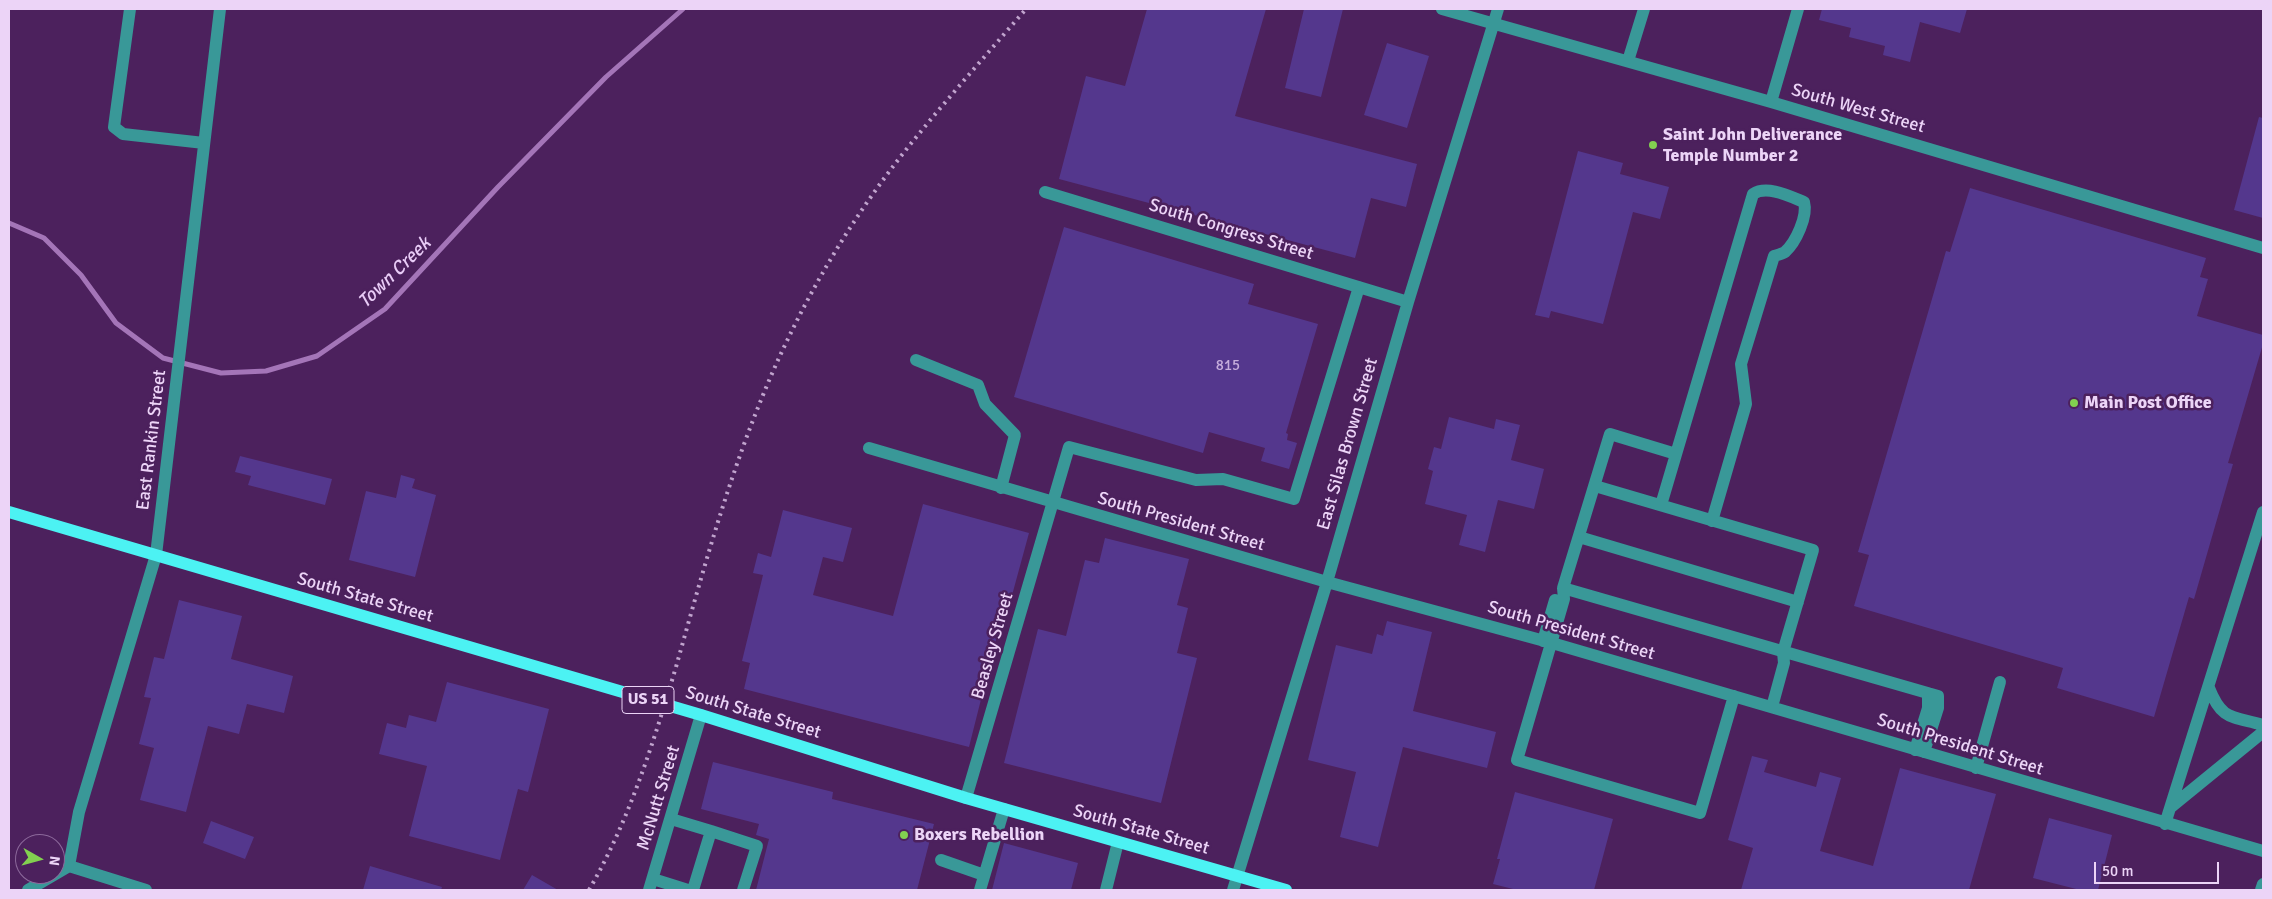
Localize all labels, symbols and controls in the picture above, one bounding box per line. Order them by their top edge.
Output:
street label: South West Street [1789,80,1927,138]
place label: Saint John Deliverance Temple Number 2 [1663,124,1842,166]
marker: Saint John Deliverance Temple Number 2 [1647,139,1659,151]
street label: South Congress Street [1146,195,1316,265]
water label: Town Creek [354,233,436,313]
street label: East Silas Brown Street [1313,355,1383,533]
house number: 815 [1216,357,1240,375]
street label: East Rankin Street [133,369,171,511]
place label: Main Post Office [2084,392,2212,414]
marker: Main Post Office [2068,397,2080,409]
street label: South President Street [1095,488,1267,556]
street label: South State Street [294,568,436,628]
street label: Beasley Street [967,590,1019,702]
street label: South President Street [1485,597,1657,665]
street label: South State Street [683,682,823,744]
road number: US 51 [622,686,674,714]
street label: South President Street [1874,709,2046,781]
street label: McNutt Street [633,743,685,853]
street label: South State Street [1070,800,1212,860]
place label: Boxers Rebellion [914,824,1044,846]
marker: Boxers Rebellion [898,829,910,841]
north arrow [15,834,65,884]
scale bar [2097,852,2222,884]
text: N [45,855,63,867]
text: 50 m [2102,862,2133,880]

